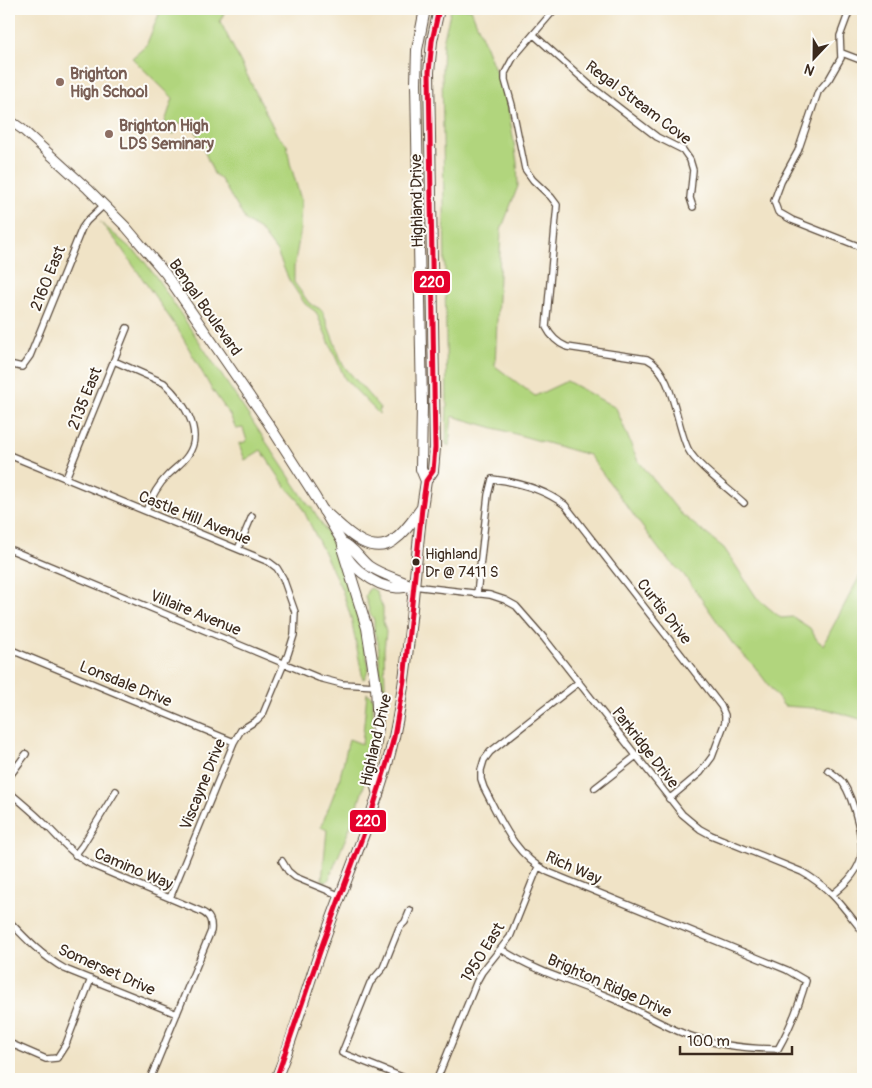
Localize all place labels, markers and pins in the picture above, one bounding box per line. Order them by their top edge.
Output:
place label: Brighton High School [70,64,148,102]
marker: Brighton High School [54,76,66,88]
place label: Brighton High LDS Seminary [119,116,214,154]
marker: Brighton High LDS Seminary [103,128,115,140]
place label: Highland Dr @ 7411 S [425,545,499,582]
marker: Highland Dr @ 7411 S [411,557,421,567]

